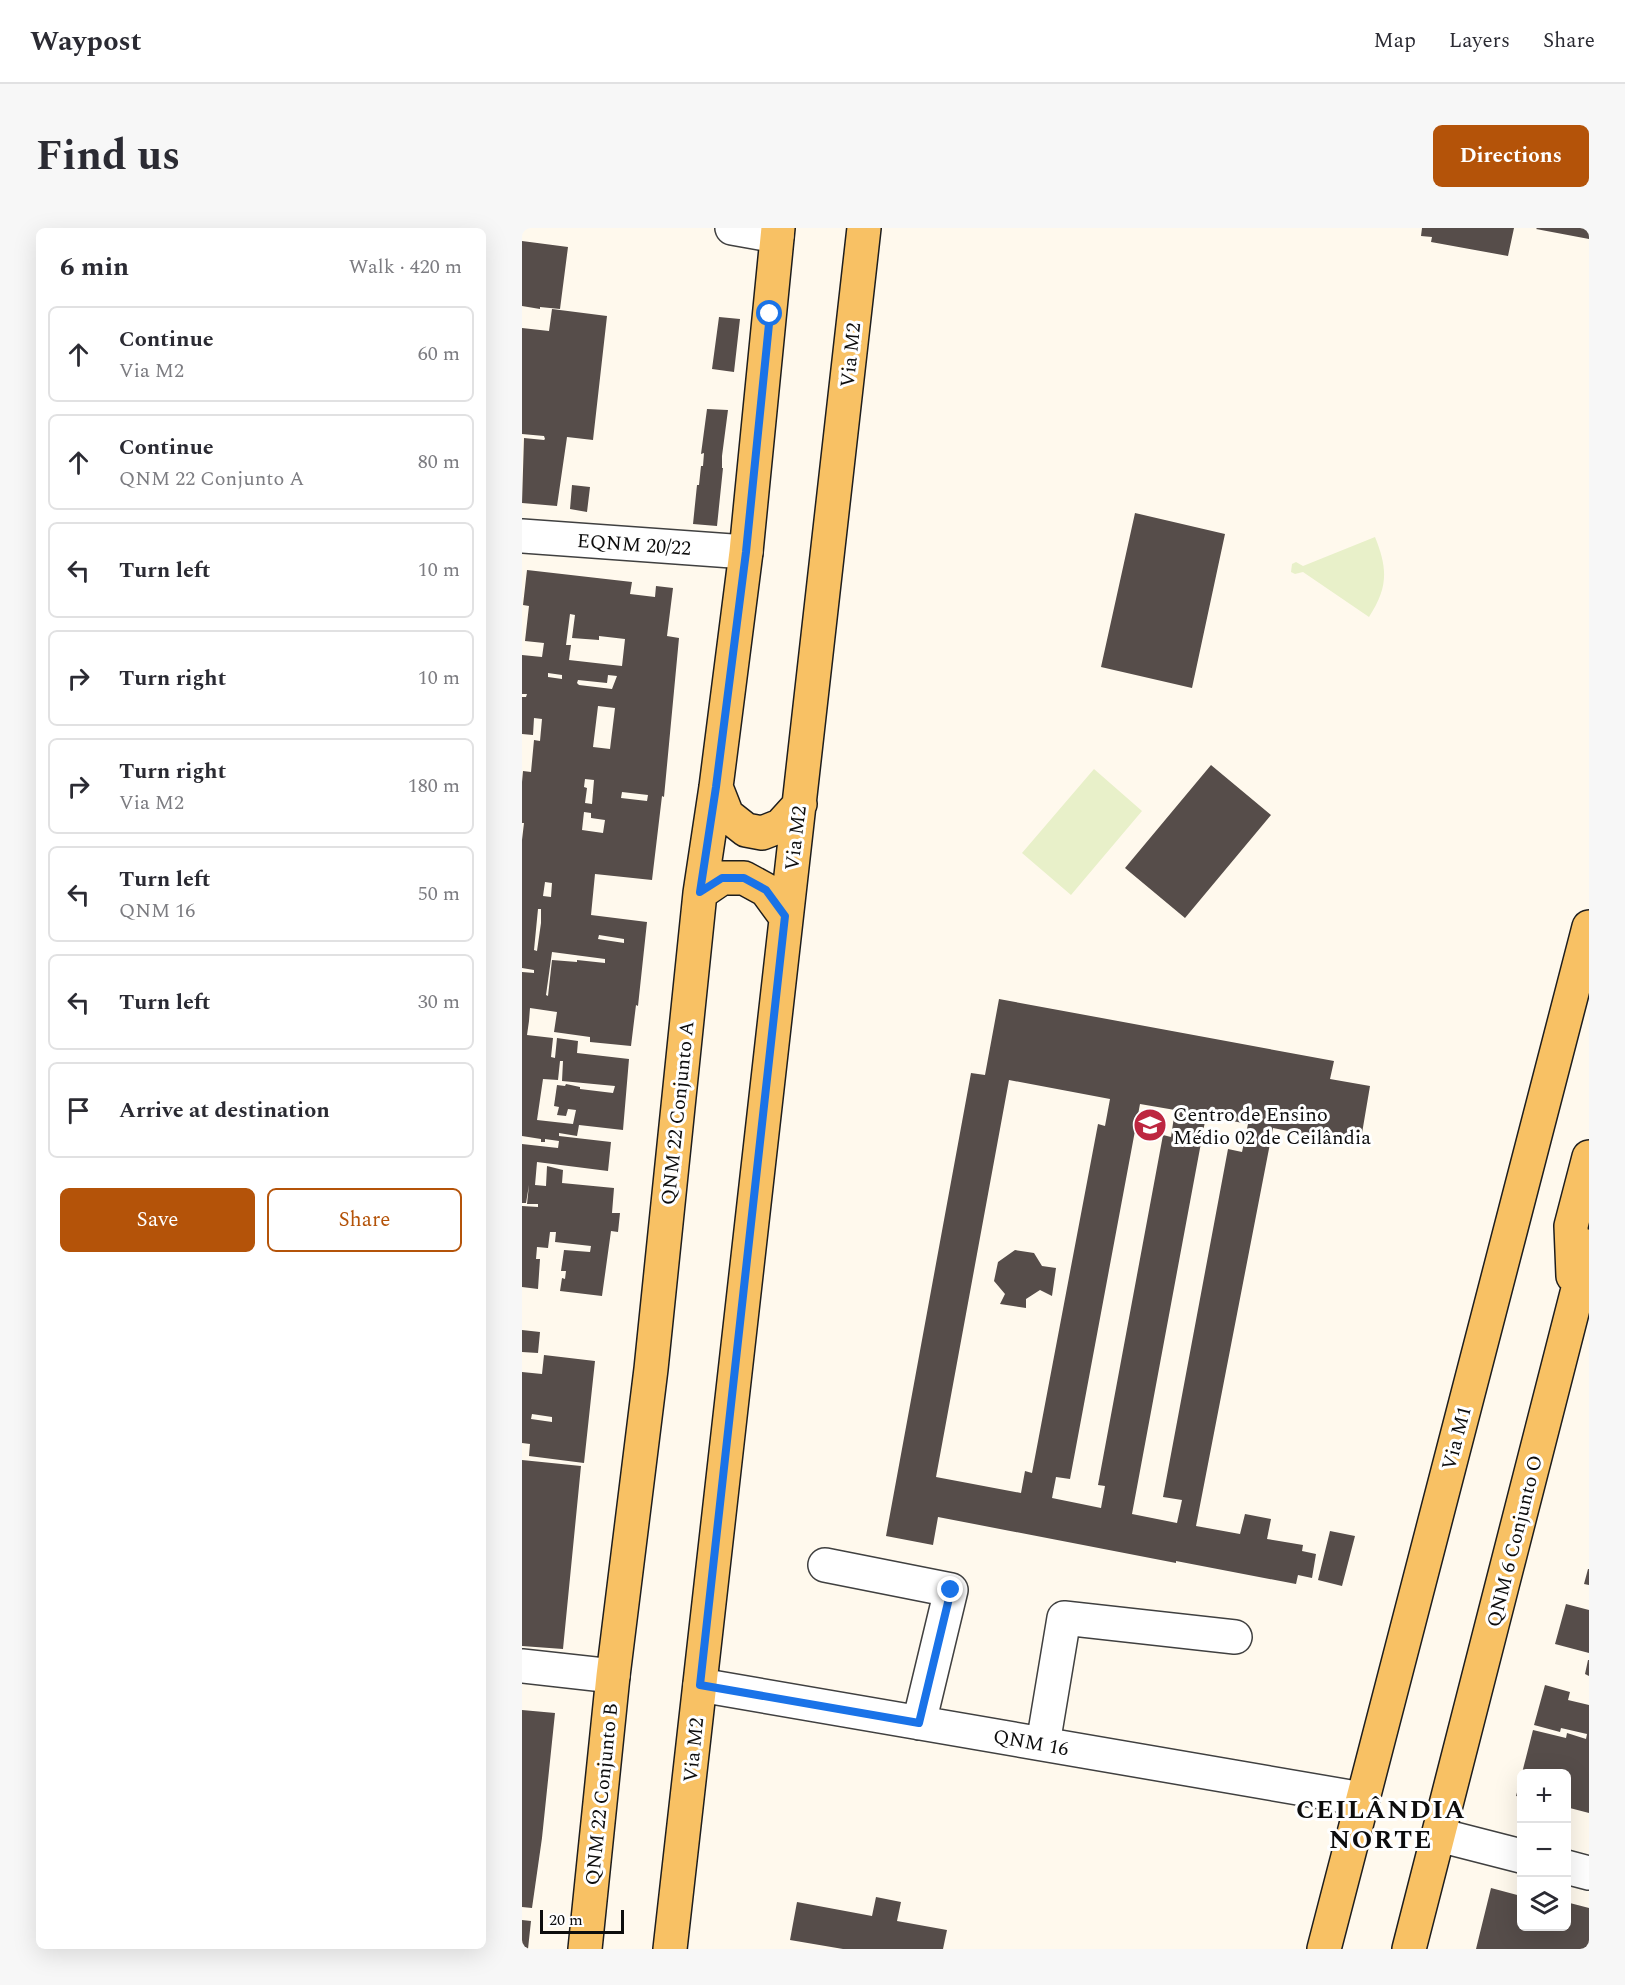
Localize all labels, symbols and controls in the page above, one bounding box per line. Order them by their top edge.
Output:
text: Waypost [30,20,141,63]
text: Map [1374,25,1416,57]
text: Layers [1449,25,1510,57]
text: Share [1543,25,1595,57]
text: Find us [36,125,180,188]
button: Directions [1433,125,1589,187]
text: 6 min [60,247,129,287]
text: Walk · 420 m [349,252,462,282]
route start [756,300,782,326]
street label: Via M2 [833,321,869,389]
text: Continue [119,323,214,356]
icon: ahead [62,338,95,371]
text: 60 m [418,339,460,369]
text: Via M2 [119,356,184,386]
text: Continue [119,431,214,464]
icon: ahead [62,446,95,479]
text: 80 m [418,447,460,477]
text: QNM 22 Conjunto A [119,464,304,494]
street label: EQNM 20/22 [576,526,692,564]
icon: left [62,554,95,587]
text: Turn left [119,554,211,587]
text: 10 m [418,555,460,585]
icon: right [62,662,95,695]
text: Turn right [119,662,226,695]
text: 10 m [418,663,460,693]
text: Turn right [119,755,226,788]
icon: right [62,770,95,803]
text: 180 m [408,771,460,801]
text: Via M2 [119,788,184,818]
street label: Via M2 [777,804,815,872]
text: Turn left [119,863,211,896]
icon: left [62,878,95,911]
text: 50 m [418,879,460,909]
text: QNM 16 [119,896,195,926]
icon: left [62,986,95,1019]
text: Turn left [119,986,211,1019]
text: 30 m [418,987,460,1017]
street label: QNM 22 Conjunto A [653,1019,703,1207]
icon: arrive [62,1094,95,1127]
text: Arrive at destination [119,1094,330,1127]
place label: Centro de Ensino Médio 02 de Ceilândia [1173,1100,1371,1153]
school or university icon: Centro de Ensino Médio 02 de Ceilândia [1132,1107,1168,1143]
button: Save [60,1188,255,1252]
button: Share [267,1188,462,1252]
street label: Via M1 [1434,1403,1480,1474]
street label: QNM 6 Conjunto O [1479,1452,1551,1630]
route end [937,1576,963,1602]
street label: QNM 22 Conjunto B [577,1701,626,1887]
street label: Via M2 [676,1716,712,1784]
street label: QNM 16 [991,1722,1071,1764]
map controls [1517,1769,1571,1931]
button: + [1517,1769,1571,1823]
district label: CEILÂNDIA NORTE [1296,1790,1466,1860]
button: − [1517,1823,1571,1877]
button: layers [1517,1877,1571,1931]
scale bar [540,1907,624,1934]
text: 20 m [549,1908,583,1932]

